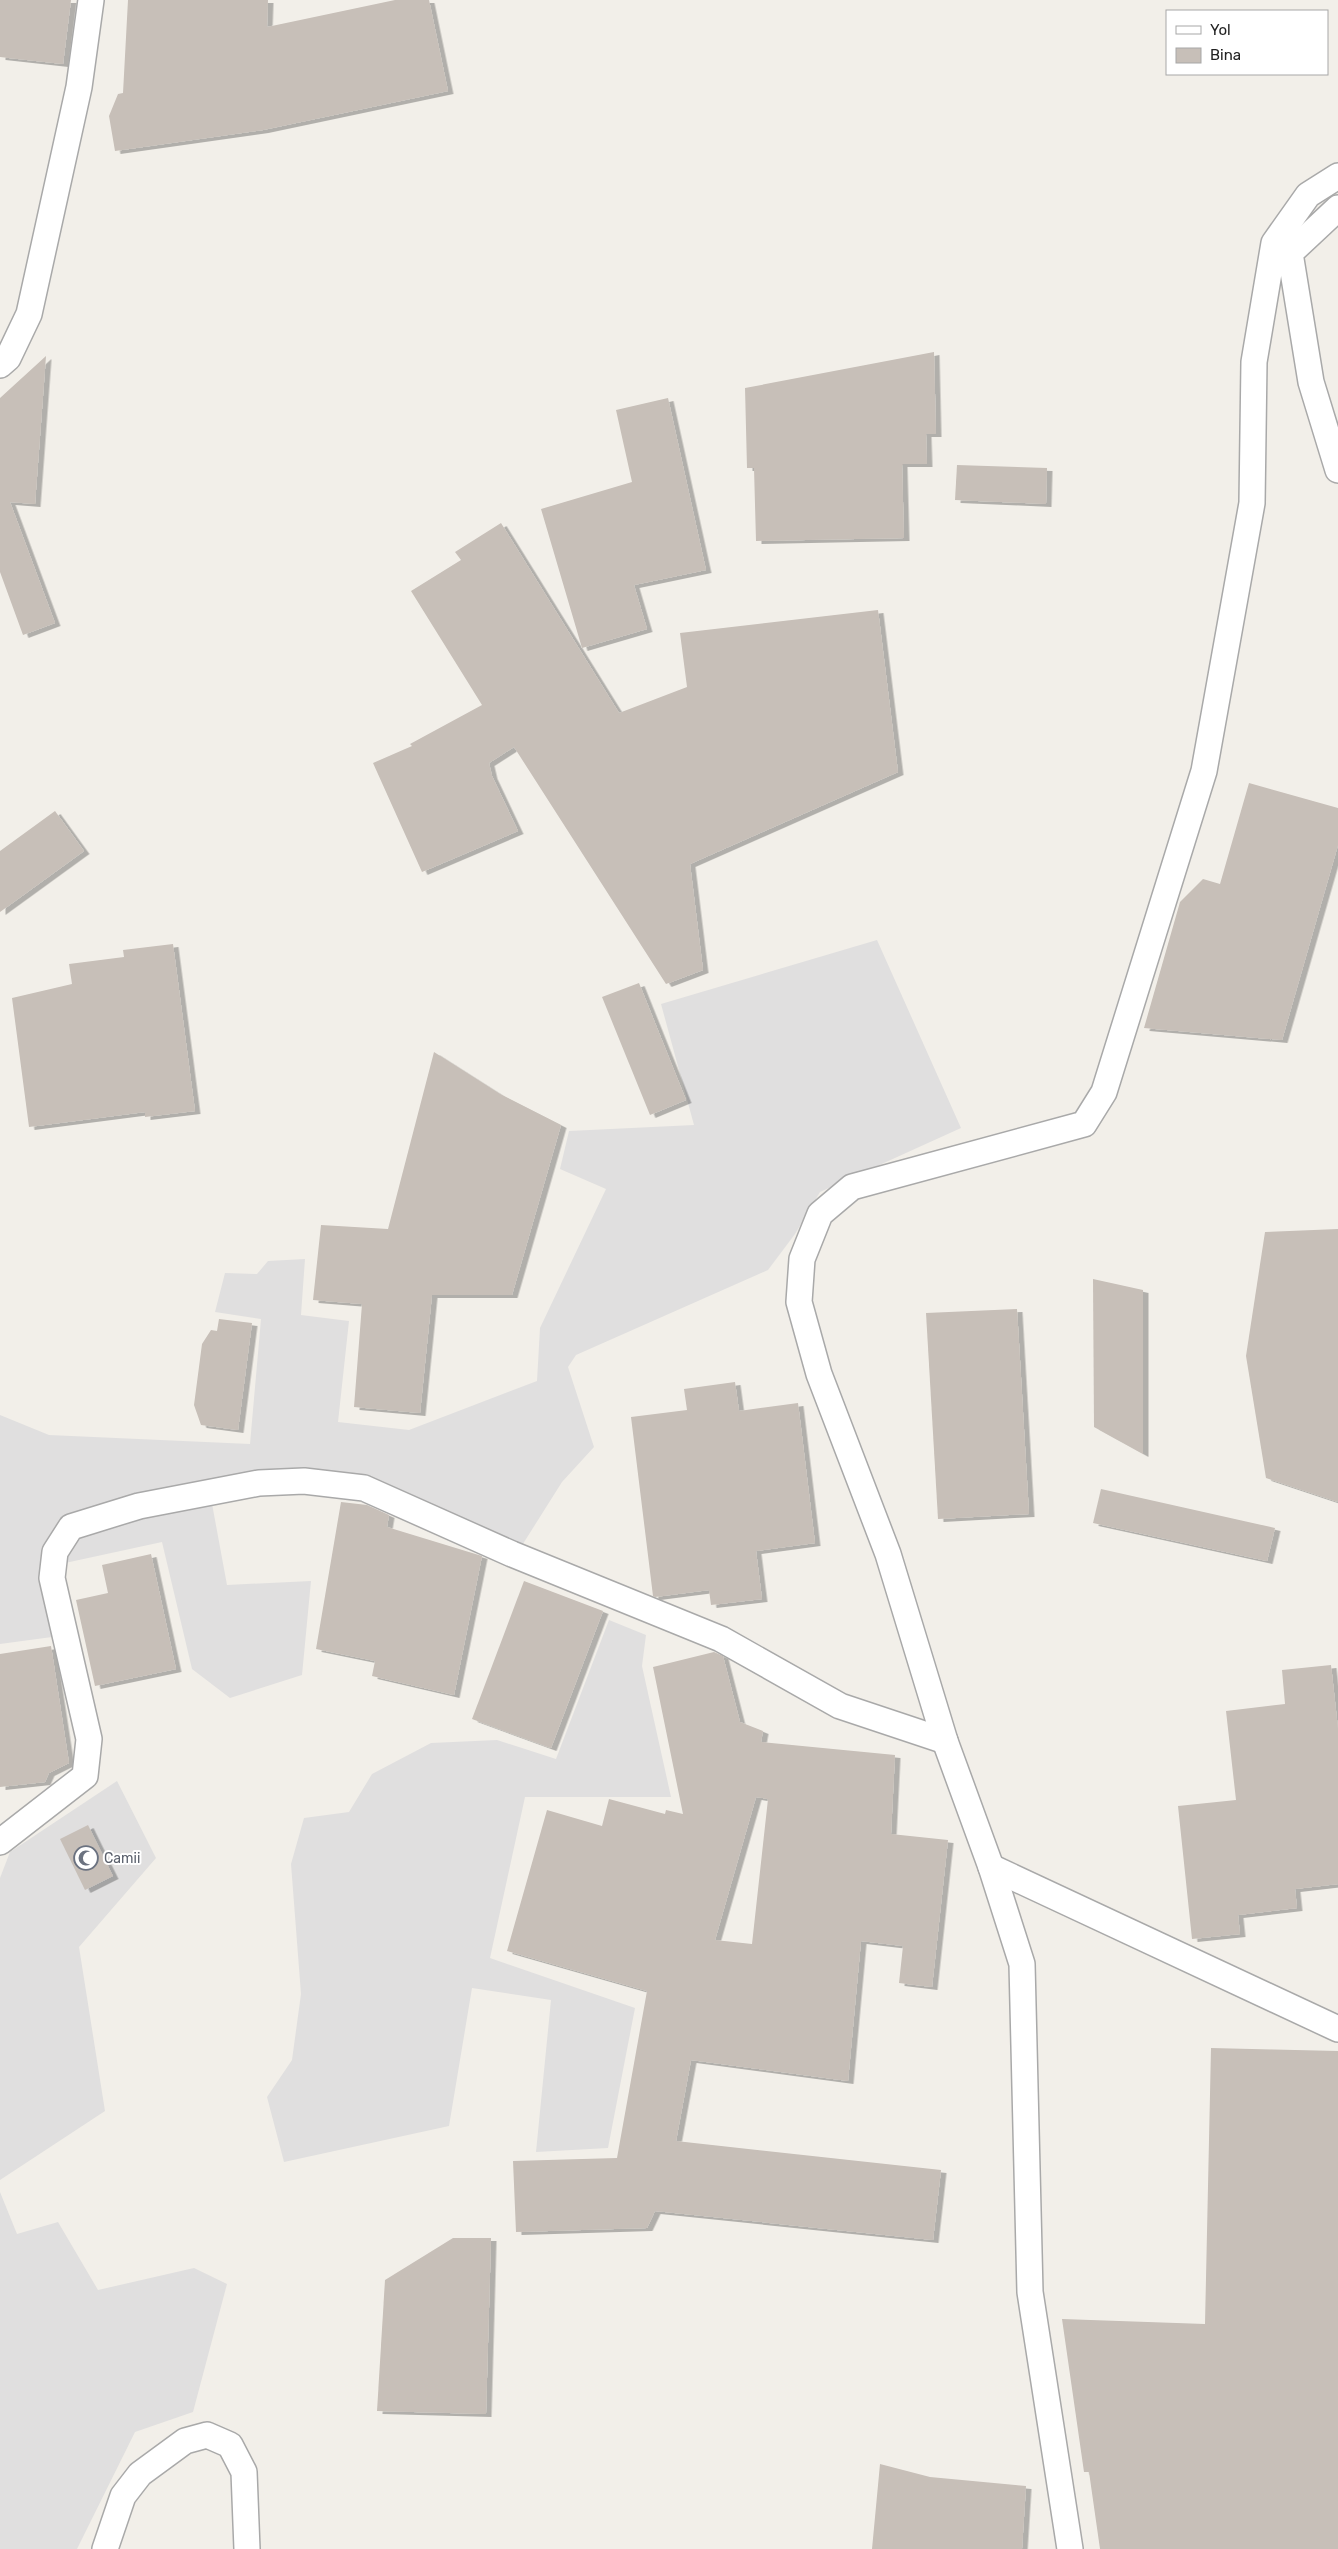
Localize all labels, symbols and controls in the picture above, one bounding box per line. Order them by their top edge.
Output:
legend [1166,10,1328,75]
text: Yol [1210,21,1231,39]
text: Bina [1210,46,1241,64]
mosque icon: Camii [73,1845,99,1871]
place label: Camii [104,1850,140,1867]

